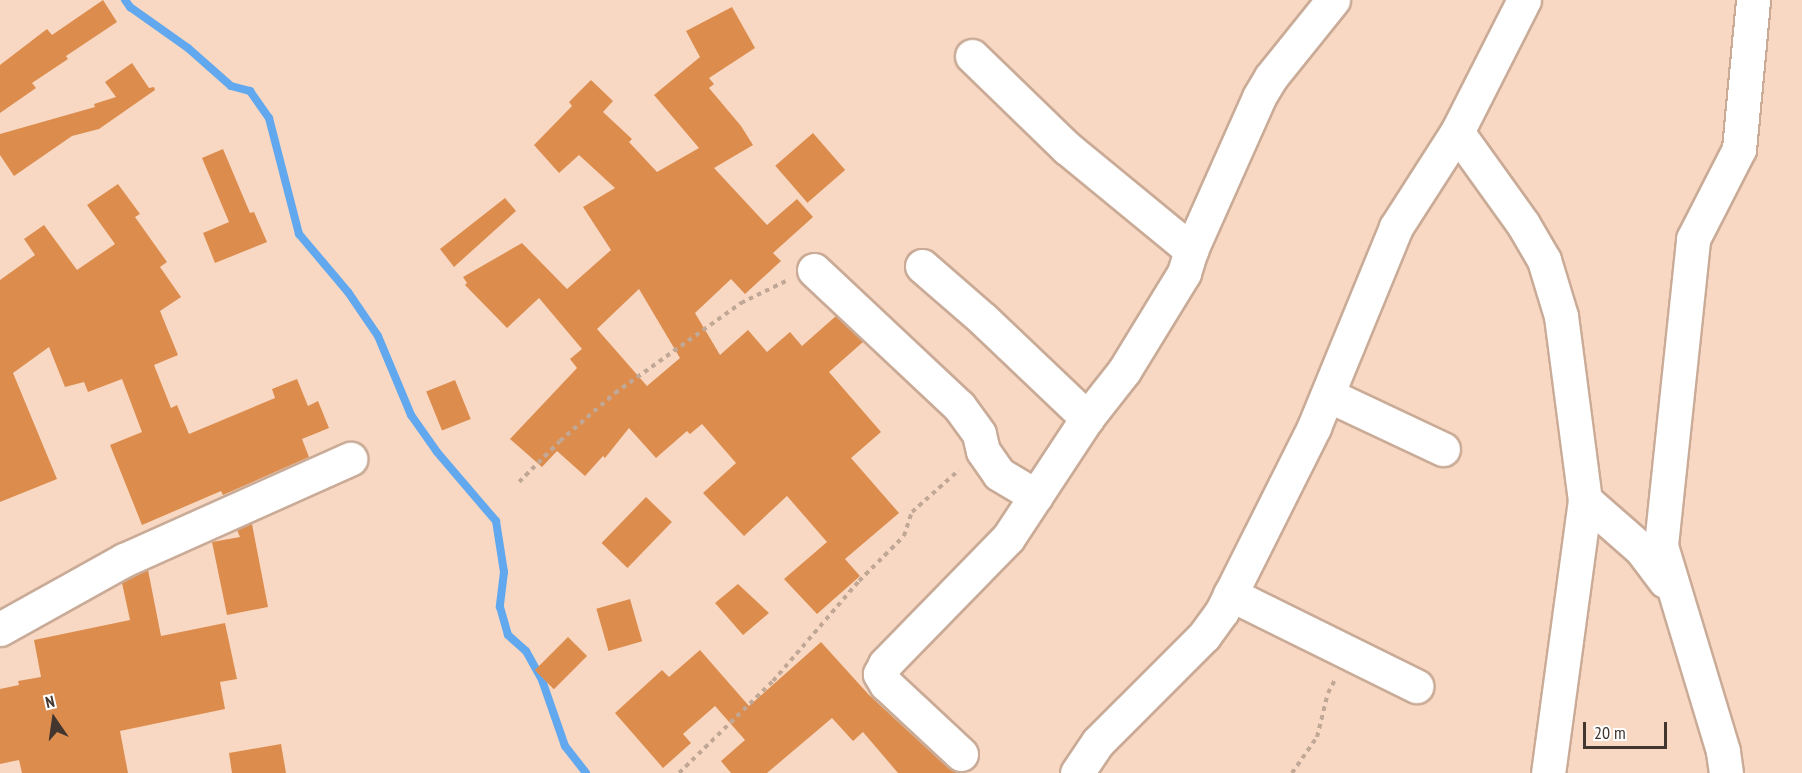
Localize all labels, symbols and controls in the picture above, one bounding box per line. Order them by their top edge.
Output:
north arrow [24,689,84,749]
text: N [43,691,56,712]
scale bar [1586,710,1670,748]
text: 20 m [1594,721,1626,744]

